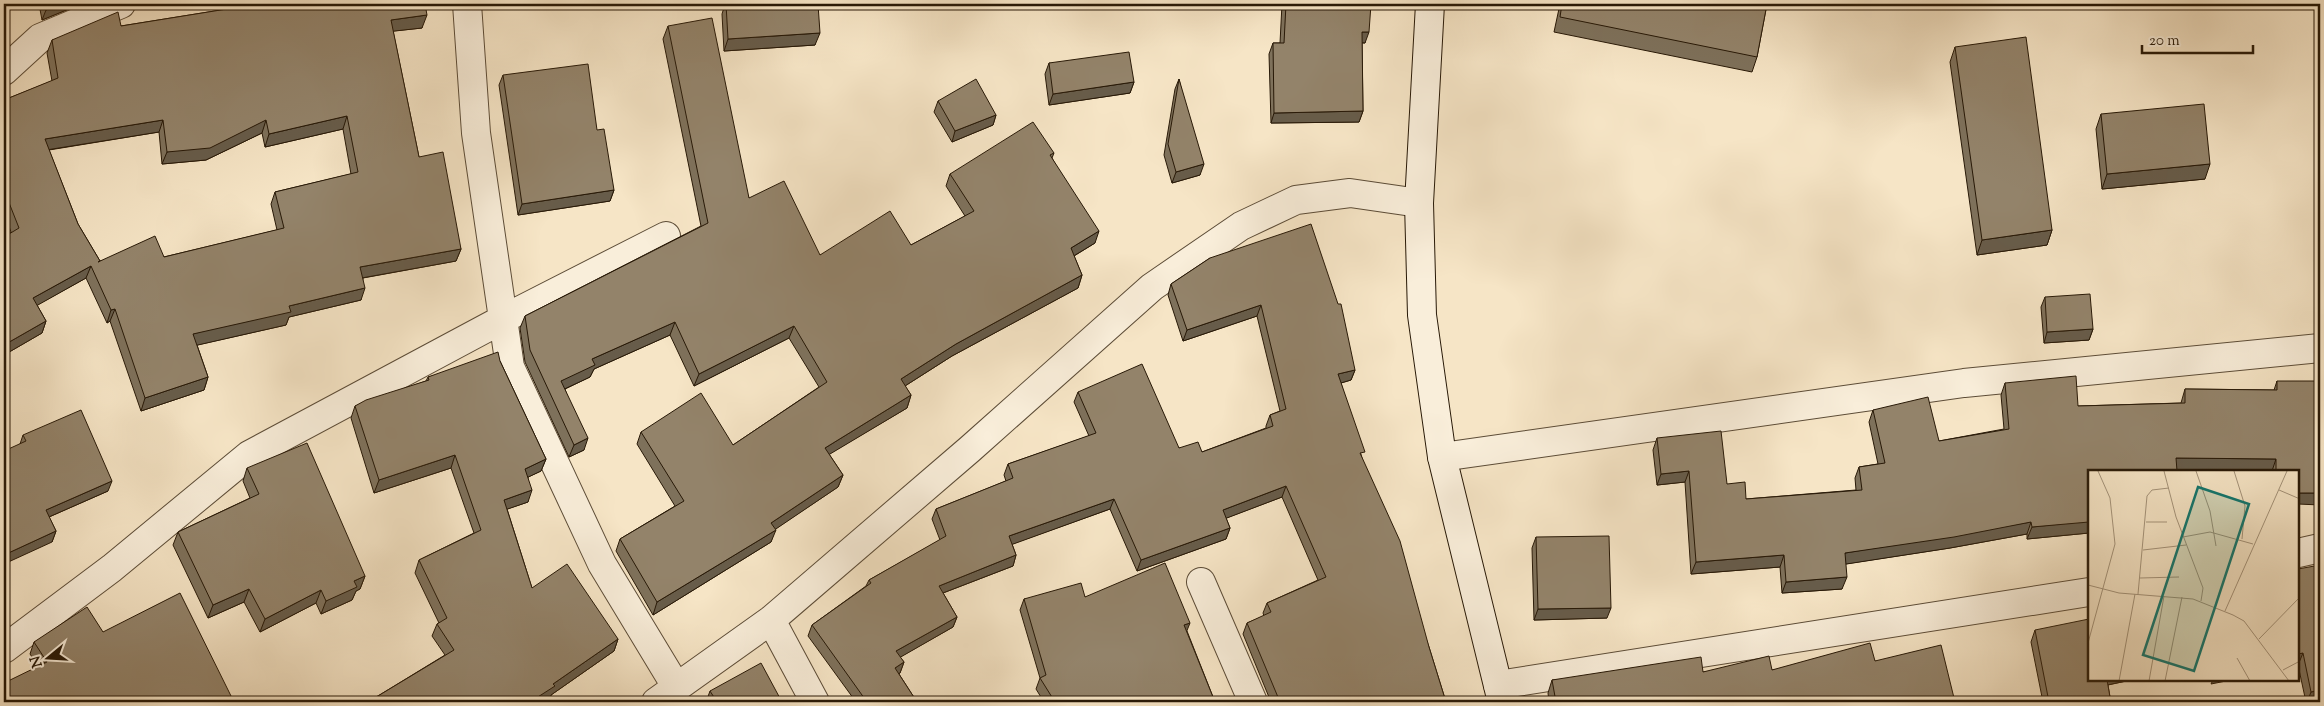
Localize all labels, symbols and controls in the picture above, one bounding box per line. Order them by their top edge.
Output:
scale bar [2142,22,2253,54]
text: 20 m [2149,31,2180,52]
inset map [2088,470,2299,681]
north arrow [22,634,72,684]
text: N [26,653,49,670]

